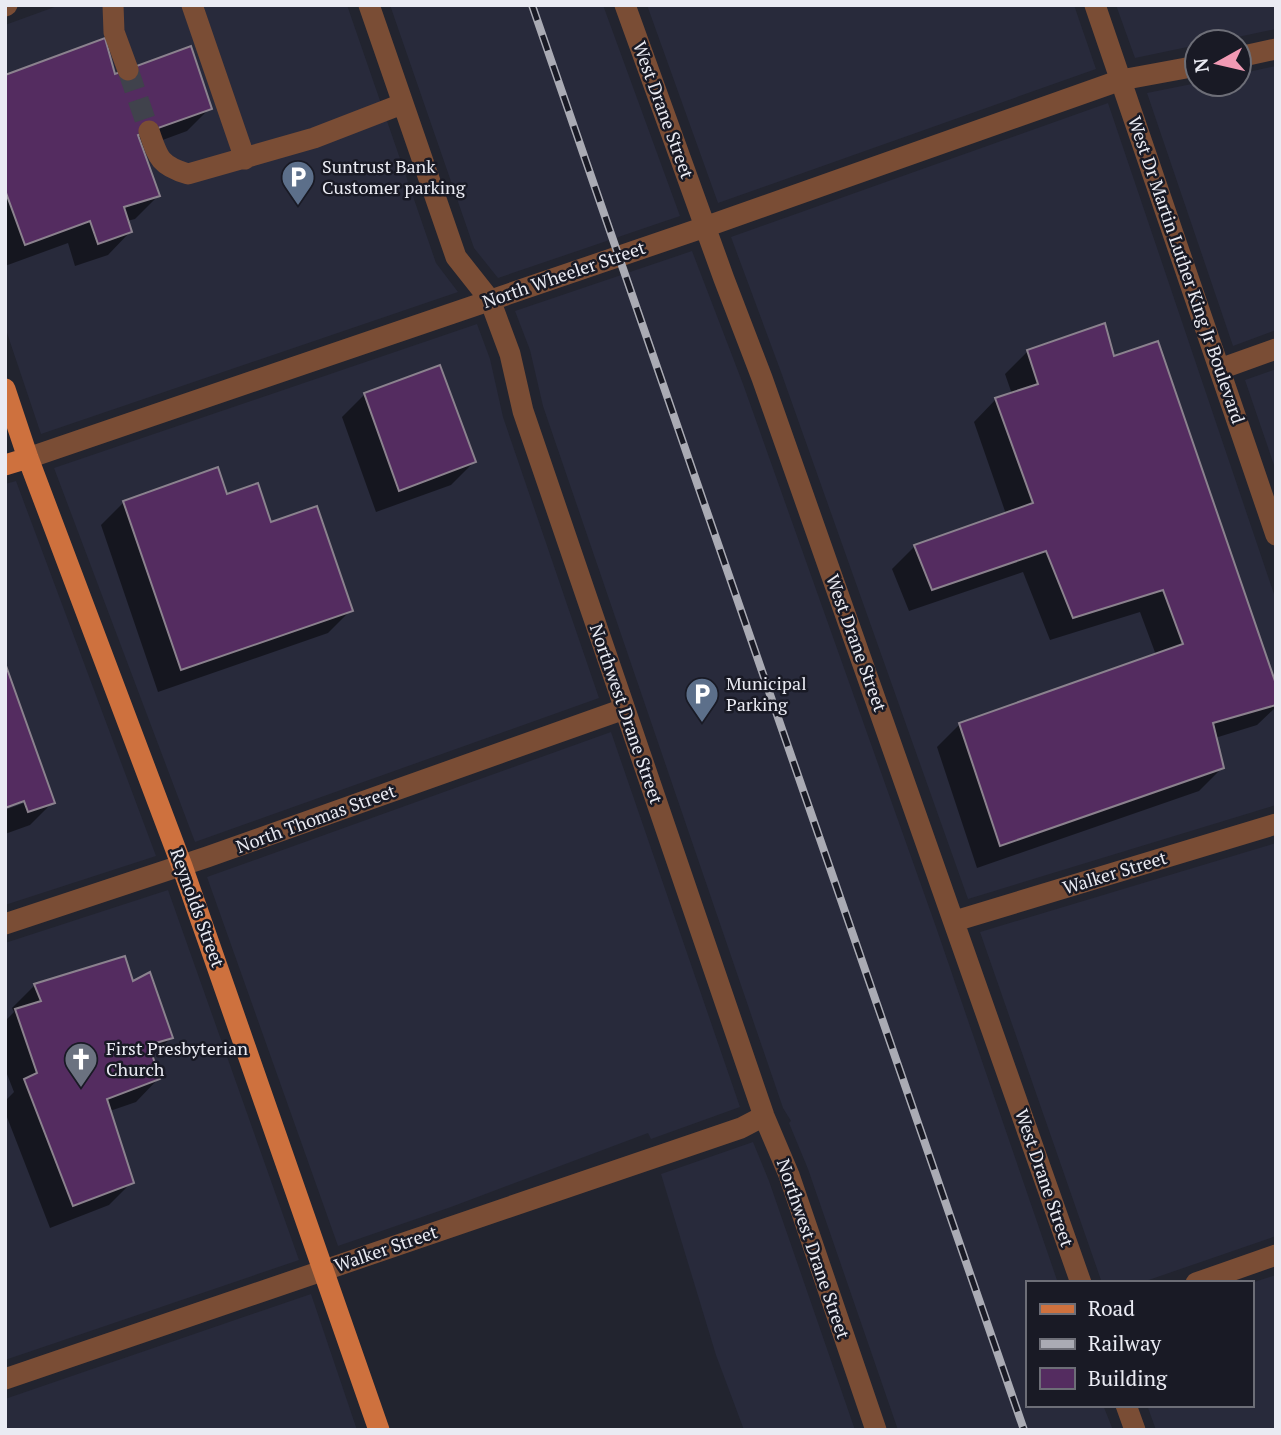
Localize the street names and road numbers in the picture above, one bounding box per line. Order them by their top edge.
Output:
street label: West Drane Street [628,38,700,182]
street label: West Dr Martin Luther King Jr Boulevard [1123,113,1251,427]
street label: North Wheeler Street [479,235,649,313]
street label: West Drane Street [821,571,893,715]
street label: Northwest Drane Street [585,620,669,807]
street label: North Thomas Street [233,778,399,858]
street label: Reynolds Street [165,845,231,971]
street label: Walker Street [1060,845,1170,899]
street label: West Drane Street [1010,1105,1080,1250]
street label: Northwest Drane Street [772,1155,856,1342]
street label: Walker Street [331,1219,441,1277]

